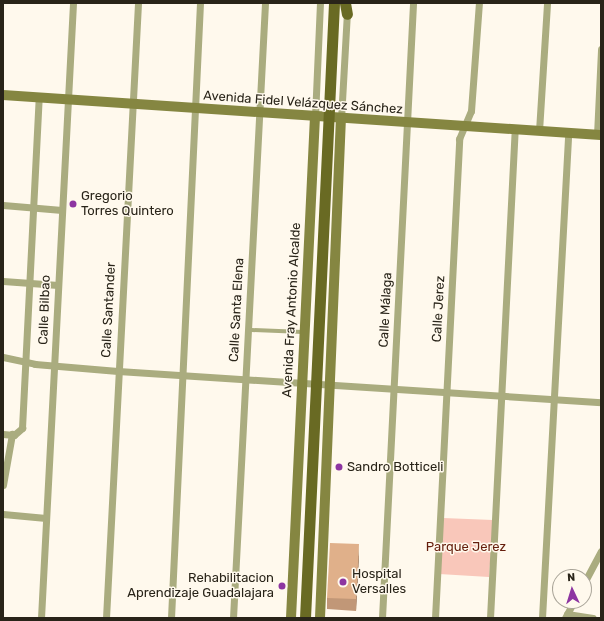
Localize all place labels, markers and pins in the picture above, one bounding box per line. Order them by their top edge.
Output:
place label: Gregorio Torres Quintero [81,189,174,220]
marker: Gregorio Torres Quintero [68,199,78,209]
place label: Sandro Botticeli [347,459,443,475]
marker: Sandro Botticeli [334,462,344,472]
place label: Hospital Versalles [352,567,406,598]
place label: Rehabilitacion Aprendizaje Guadalajara [127,571,274,602]
marker: Hospital Versalles [337,576,349,588]
marker: Rehabilitacion Aprendizaje Guadalajara [277,581,287,591]

